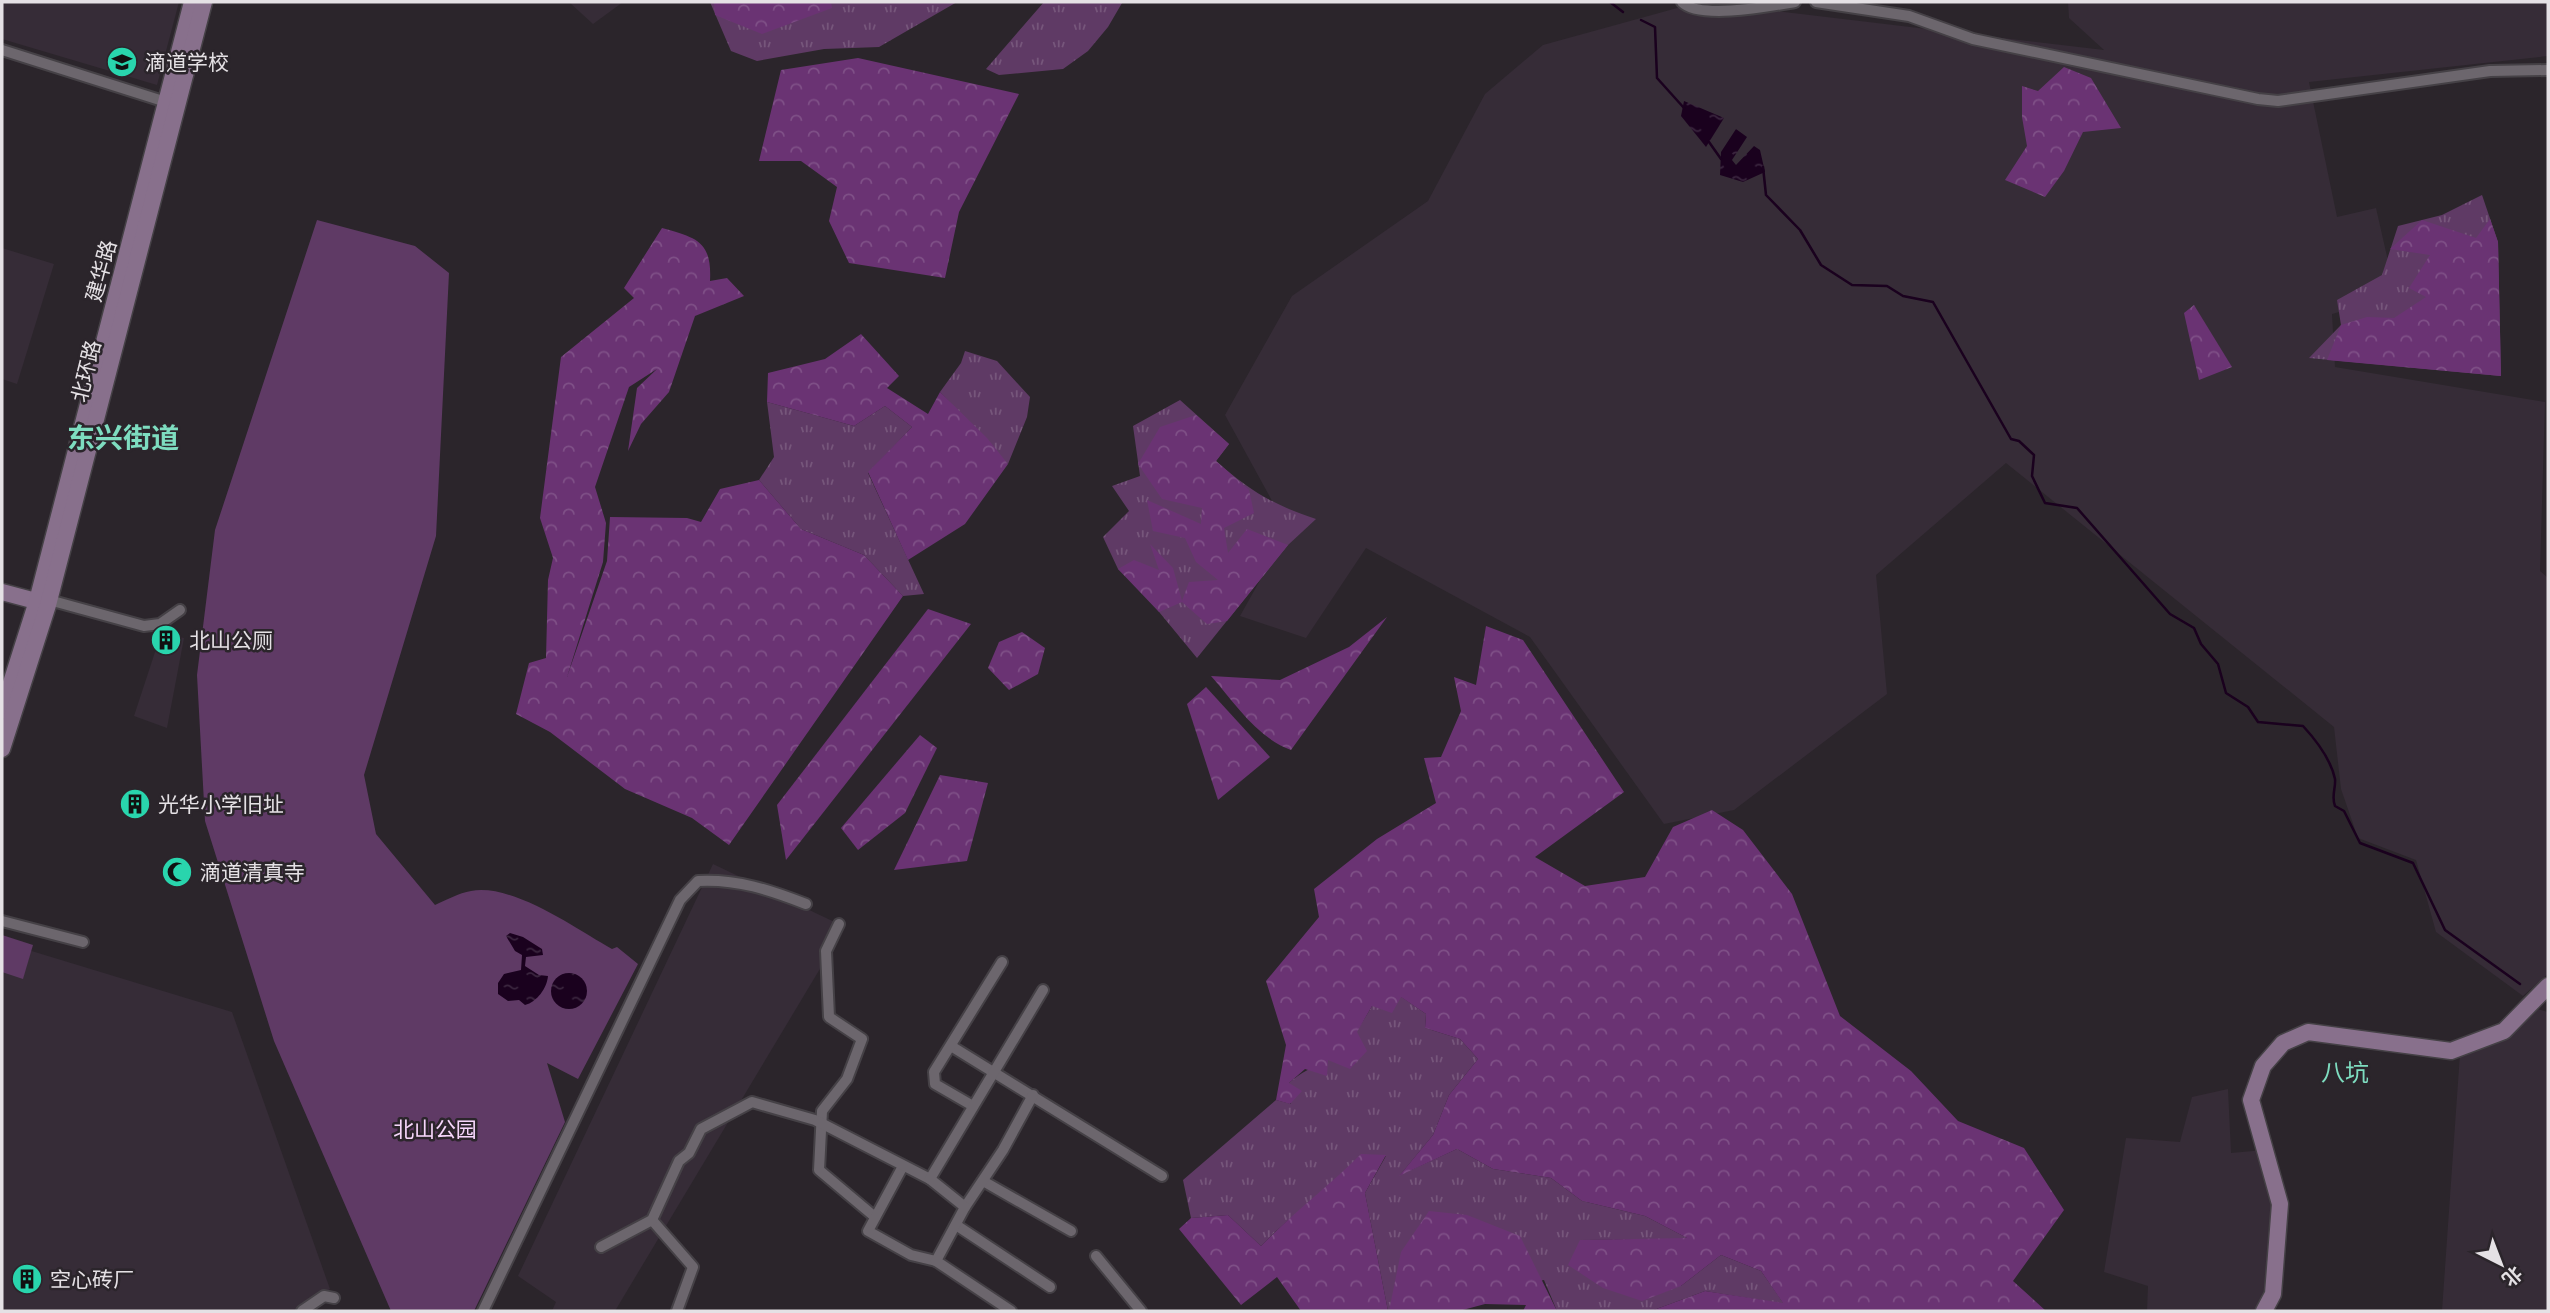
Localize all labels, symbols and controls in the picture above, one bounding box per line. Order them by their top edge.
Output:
school or university icon: 滴道学校 [105,45,139,79]
place label: 滴道学校 [145,50,229,75]
street label: 建华路 [81,237,121,305]
street label: 北环路 [66,337,106,405]
district label: 东兴街道 [67,421,179,455]
building icon: 北山公厕 [149,623,183,657]
place label: 北山公厕 [189,628,273,653]
building icon: 光华小学旧址 [118,787,152,821]
place label: 光华小学旧址 [158,792,284,817]
mosque icon: 滴道清真寺 [160,855,194,889]
place label: 滴道清真寺 [200,860,305,885]
district label: 八坑 [2321,1058,2369,1087]
park label: 北山公园 [393,1117,477,1142]
north arrow [2466,1229,2536,1299]
text: 北 [2497,1261,2527,1291]
building icon: 空心砖厂 [10,1262,44,1296]
place label: 空心砖厂 [50,1267,134,1292]

